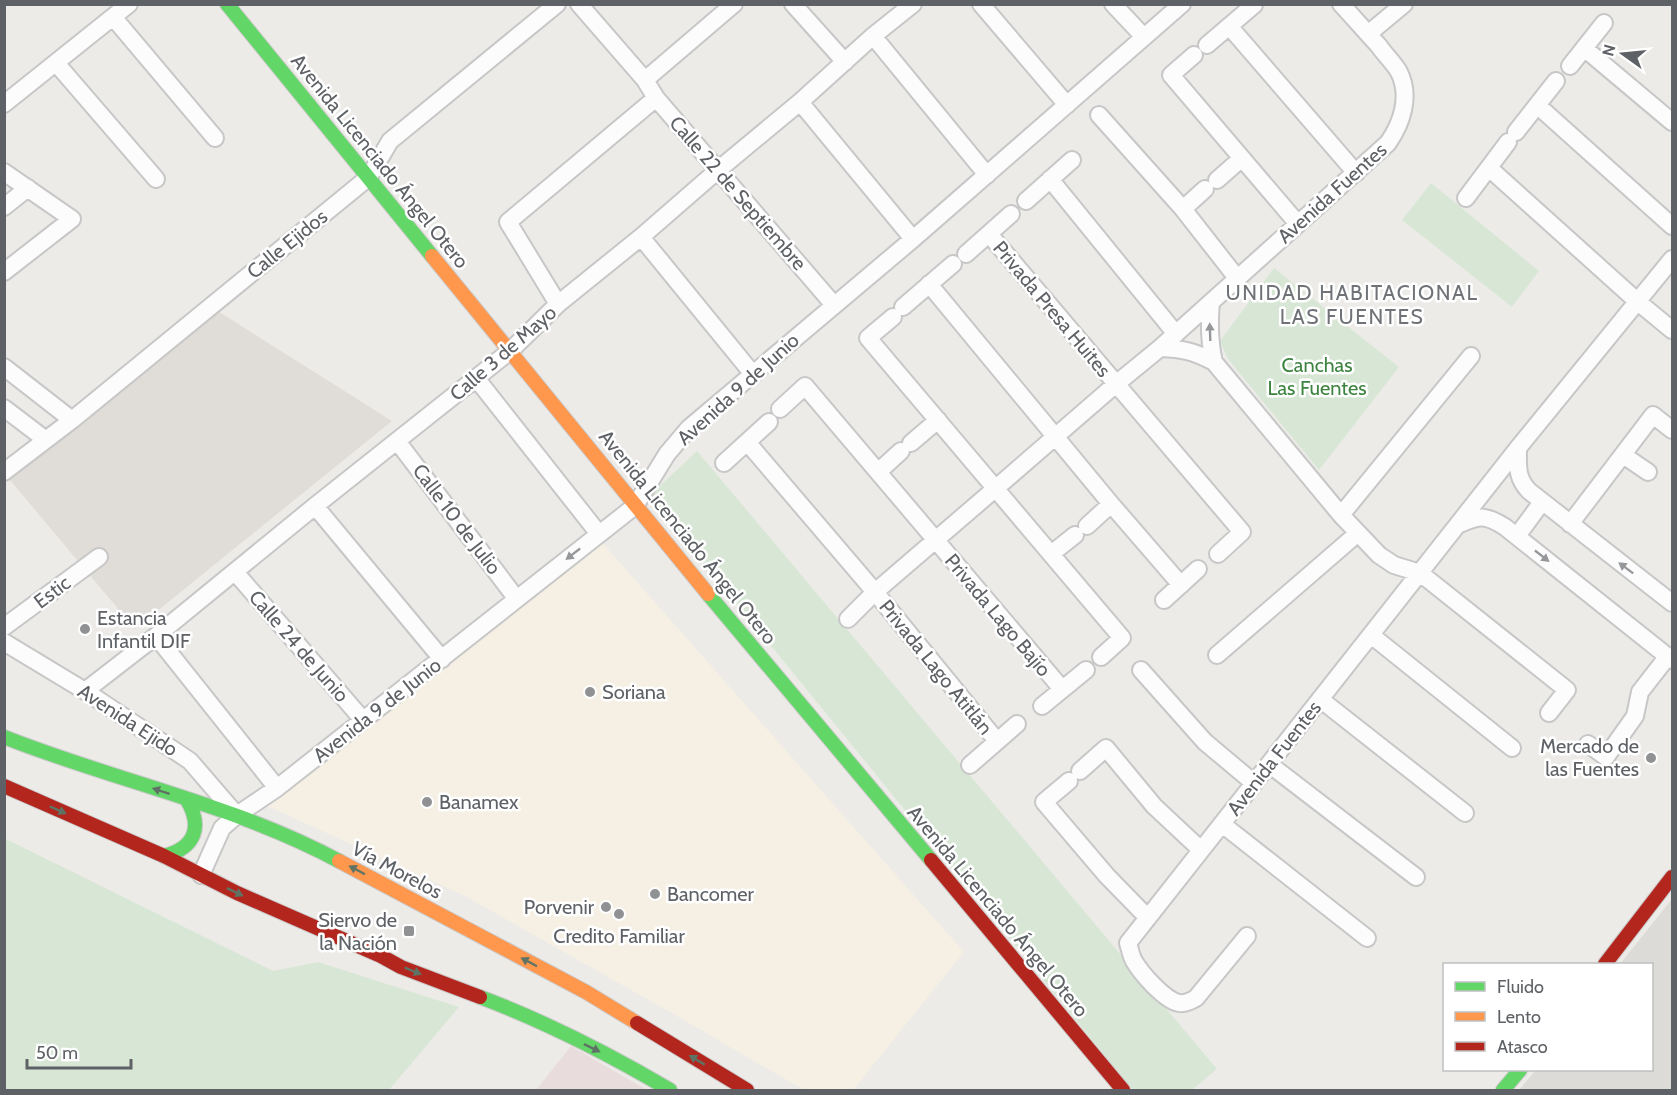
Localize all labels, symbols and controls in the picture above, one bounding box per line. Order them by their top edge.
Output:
north arrow [1593,24,1653,84]
text: N [1598,42,1620,58]
street label: Avenida Licenciado Ángel Otero [286,49,474,273]
street label: Calle 22 de Septiembre [665,111,811,275]
street label: Avenida Fuentes [1272,138,1392,248]
street label: Calle Ejidos [242,204,332,284]
street label: Privada Presa Huites [988,236,1116,382]
district label: UNIDAD HABITACIONAL LAS FUENTES [1226,280,1478,329]
street label: Calle 3 de Mayo [445,300,561,406]
one-way arrow [1205,323,1214,342]
street label: Avenida 9 de Junio [672,328,804,450]
park label: Canchas Las Fuentes [1268,353,1367,400]
street label: Avenida Licenciado Ángel Otero [594,425,782,649]
street label: Calle 10 de Julio [408,459,506,579]
one-way arrow [565,548,580,560]
street label: Privada Lago Bajío [940,549,1056,681]
one-way arrow [1534,550,1550,563]
one-way arrow [1618,561,1634,574]
street label: Estic [29,571,75,613]
street label: Calle 24 de Junio [244,585,354,707]
street label: Privada Lago Atitlán [874,595,998,739]
place label: Estancia Infantil DIF [97,606,191,653]
marker: Estancia Infantil DIF [78,622,92,636]
street label: Avenida 9 de Junio [308,653,446,767]
street label: Avenida Ejido [74,679,182,761]
place label: Soriana [602,680,666,704]
marker: Soriana [583,685,597,699]
street label: Avenida Fuentes [1222,696,1326,820]
place label: Mercado de las Fuentes [1540,734,1639,781]
marker: Mercado de las Fuentes [1644,751,1658,765]
one-way arrow [152,786,170,795]
place label: Banamex [439,790,519,814]
marker: Banamex [420,795,434,809]
street label: Avenida Licenciado Ángel Otero [902,800,1094,1022]
one-way arrow [50,805,67,814]
street label: Vía Morelos [348,836,446,904]
one-way arrow [348,865,365,875]
place label: Bancomer [667,882,754,906]
one-way arrow [226,886,244,896]
marker: Bancomer [648,887,662,901]
place label: Porvenir [524,895,595,919]
marker: Porvenir [599,900,613,914]
marker: Credito Familiar [612,907,626,921]
place label: Siervo de la Nación [318,908,397,955]
marker: Siervo de la Nación [402,924,416,938]
place label: Credito Familiar [553,924,685,948]
one-way arrow [520,957,537,967]
legend [1443,963,1653,1071]
one-way arrow [404,967,422,977]
text: Fluido [1497,976,1544,998]
text: Lento [1497,1006,1541,1028]
scale bar [27,1032,130,1070]
text: Atasco [1497,1036,1548,1058]
text: 50 m [36,1042,78,1064]
one-way arrow [584,1043,601,1053]
one-way arrow [689,1055,705,1066]

